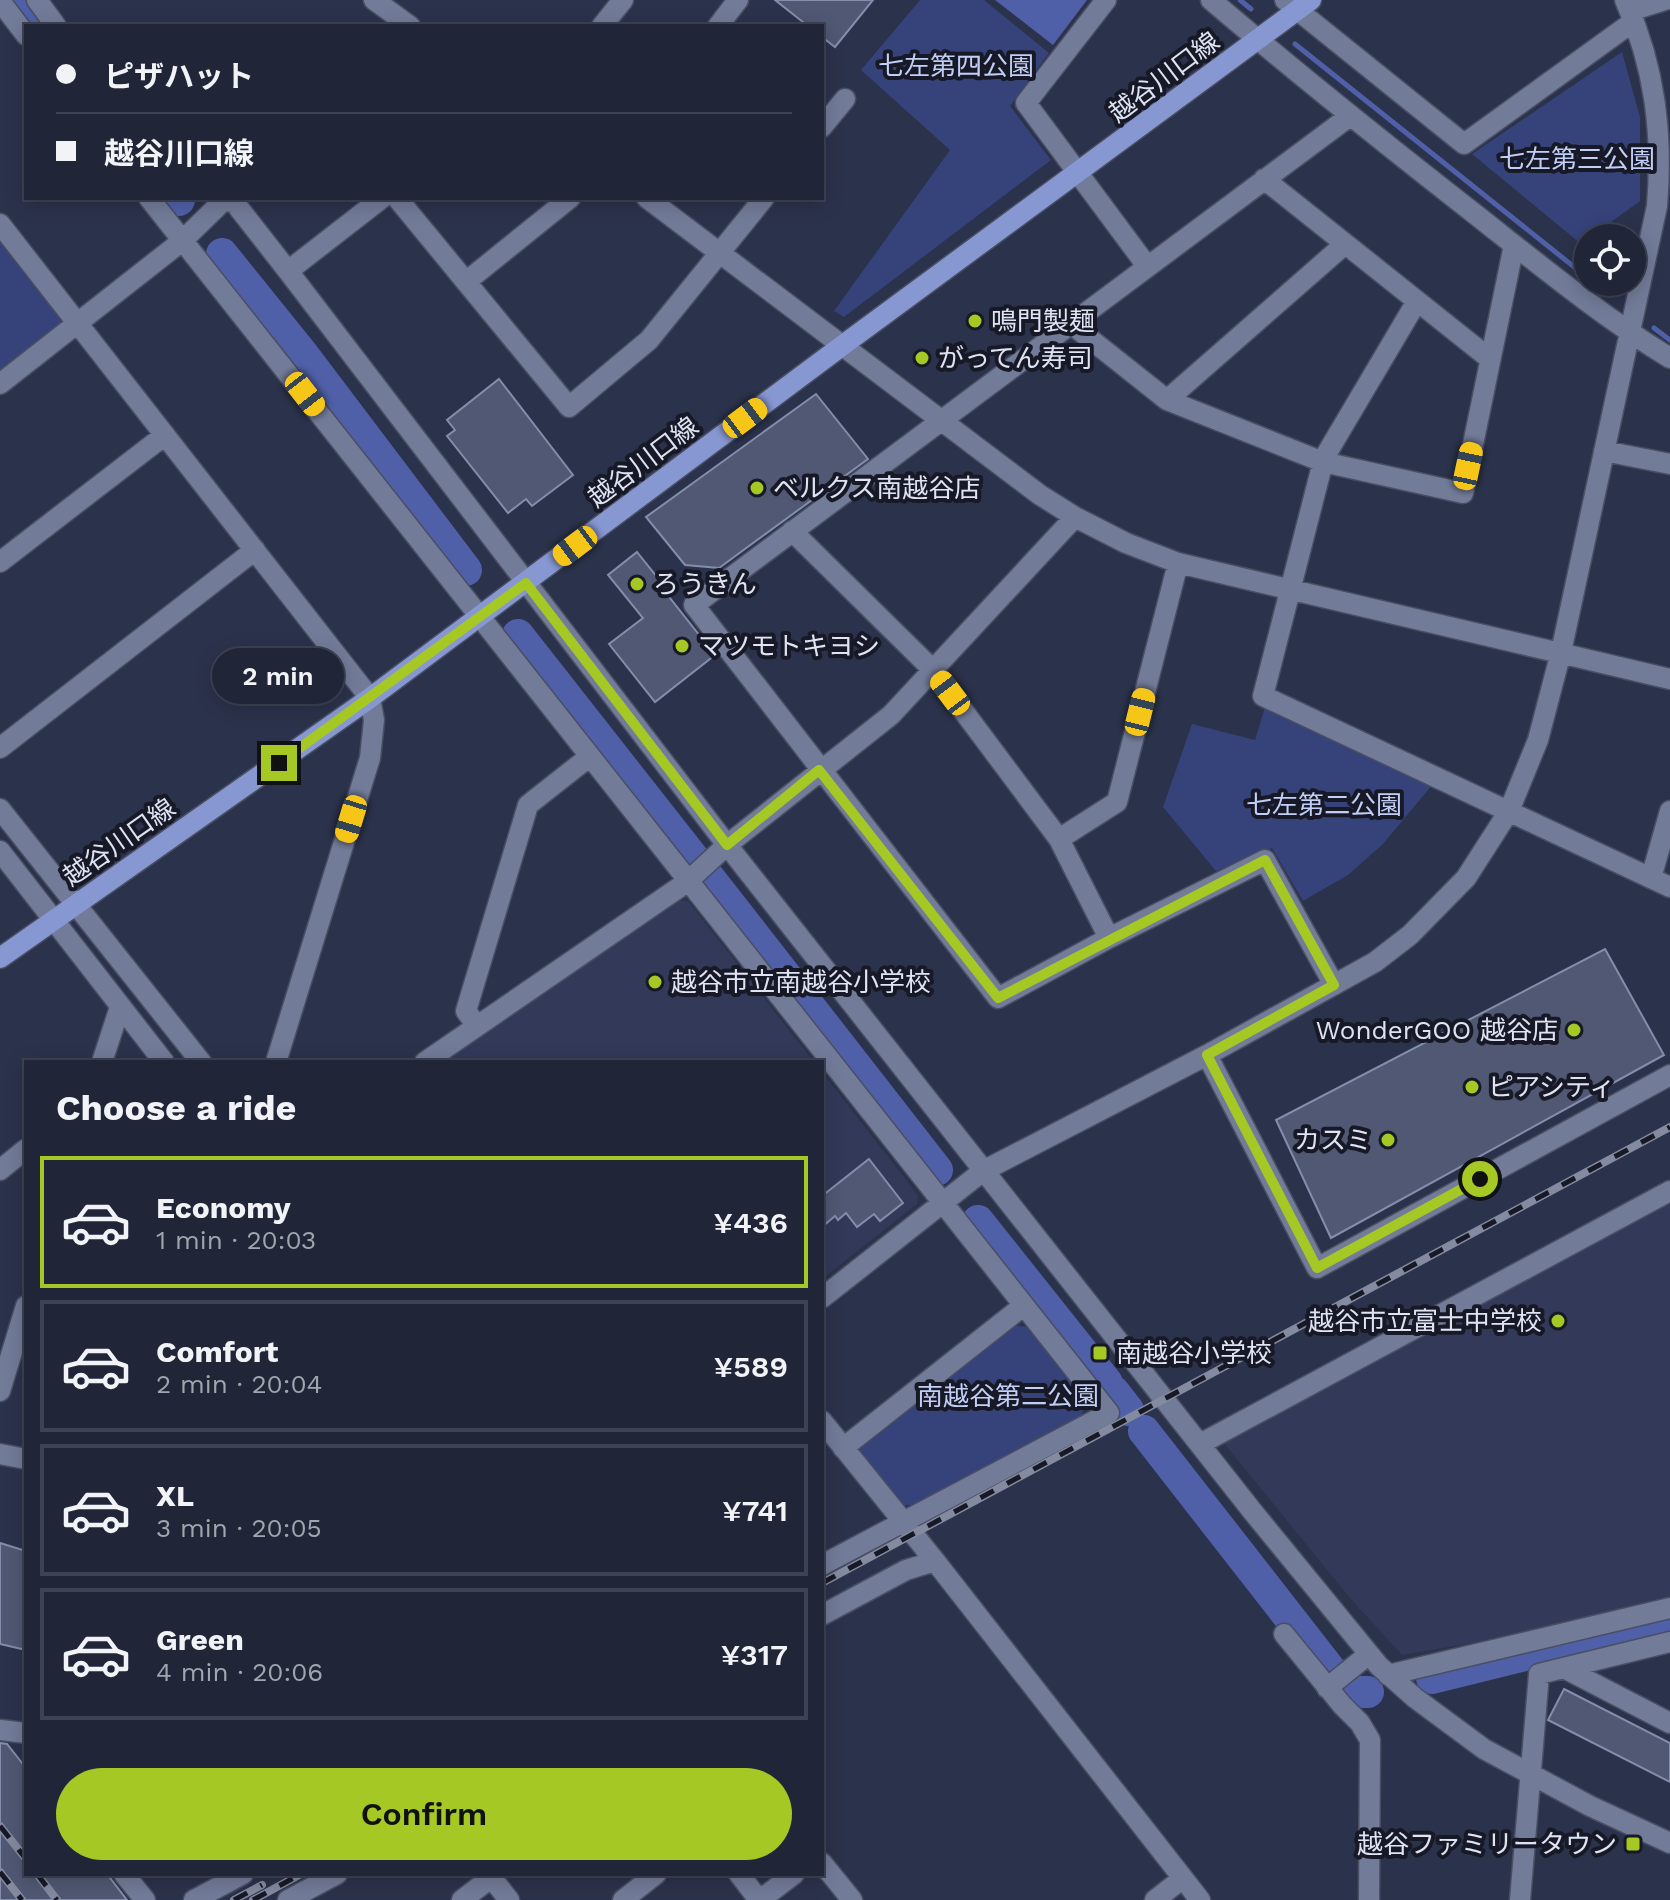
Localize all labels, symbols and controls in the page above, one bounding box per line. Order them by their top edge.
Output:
street label: 越谷川口線 [1103,26,1225,128]
park label: 七左第四公園 [878,51,1034,81]
text: ピザハット [104,59,254,94]
text: 越谷川口線 [104,136,254,171]
park label: 七左第三公園 [1499,144,1655,174]
map controls [1574,224,1646,296]
button: locate [1574,224,1646,296]
place label: 鳴門製麺 [991,306,1095,336]
marker: 鳴門製麺 [966,312,984,330]
place label: がってん寿司 [938,343,1093,373]
marker: がってん寿司 [913,349,931,367]
car [281,368,329,420]
car [719,394,771,442]
street label: 越谷川口線 [582,411,704,513]
car [1451,440,1485,492]
place label: ベルクス南越谷店 [773,473,980,503]
marker: ベルクス南越谷店 [748,479,766,497]
car [549,522,601,570]
place label: ろうきん [653,569,757,599]
marker: ろうきん [628,575,646,593]
place label: マツモトキヨシ [698,631,880,661]
marker: マツモトキヨシ [673,637,691,655]
callout: 2 min [213,647,345,703]
text: 2 min [242,661,314,691]
car [926,667,974,719]
car [1123,686,1157,738]
route end [261,745,297,781]
park label: 七左第二公園 [1246,790,1402,820]
street label: 越谷川口線 [57,792,181,892]
car [333,793,369,845]
place label: 越谷市立南越谷小学校 [671,967,931,997]
marker: 越谷市立南越谷小学校 [646,973,664,991]
place label: WonderGOO 越谷店 [1316,1015,1558,1045]
marker: WonderGOO 越谷店 [1565,1021,1583,1039]
place label: ピアシティ [1488,1072,1615,1102]
marker: ピアシティ [1463,1078,1481,1096]
text: Choose a ride [56,1087,296,1129]
place label: カスミ [1294,1125,1372,1155]
marker: カスミ [1379,1131,1397,1149]
route start [1462,1161,1498,1197]
icon: car [60,1186,132,1258]
text: Economy [156,1190,291,1225]
text: ¥436 [713,1205,788,1240]
text: 1 min · 20:03 [156,1225,316,1255]
place label: 越谷市立富士中学校 [1308,1306,1542,1336]
marker: 越谷市立富士中学校 [1549,1312,1567,1330]
icon: car [60,1330,132,1402]
text: Comfort [156,1334,278,1369]
place label: 南越谷小学校 [1116,1338,1272,1368]
marker: 南越谷小学校 [1091,1344,1109,1362]
text: ¥589 [714,1349,788,1384]
text: 2 min · 20:04 [156,1369,323,1399]
park label: 南越谷第二公園 [917,1381,1099,1411]
icon: car [60,1474,132,1546]
text: XL [156,1478,194,1513]
text: ¥741 [722,1493,788,1528]
text: 3 min · 20:05 [156,1513,322,1543]
icon: car [60,1618,132,1690]
text: Green [156,1622,244,1657]
text: ¥317 [721,1637,788,1672]
text: 4 min · 20:06 [156,1657,323,1687]
button: Confirm [56,1768,792,1860]
place label: 越谷ファミリータウン [1357,1829,1617,1859]
marker: 越谷ファミリータウン [1624,1835,1642,1853]

